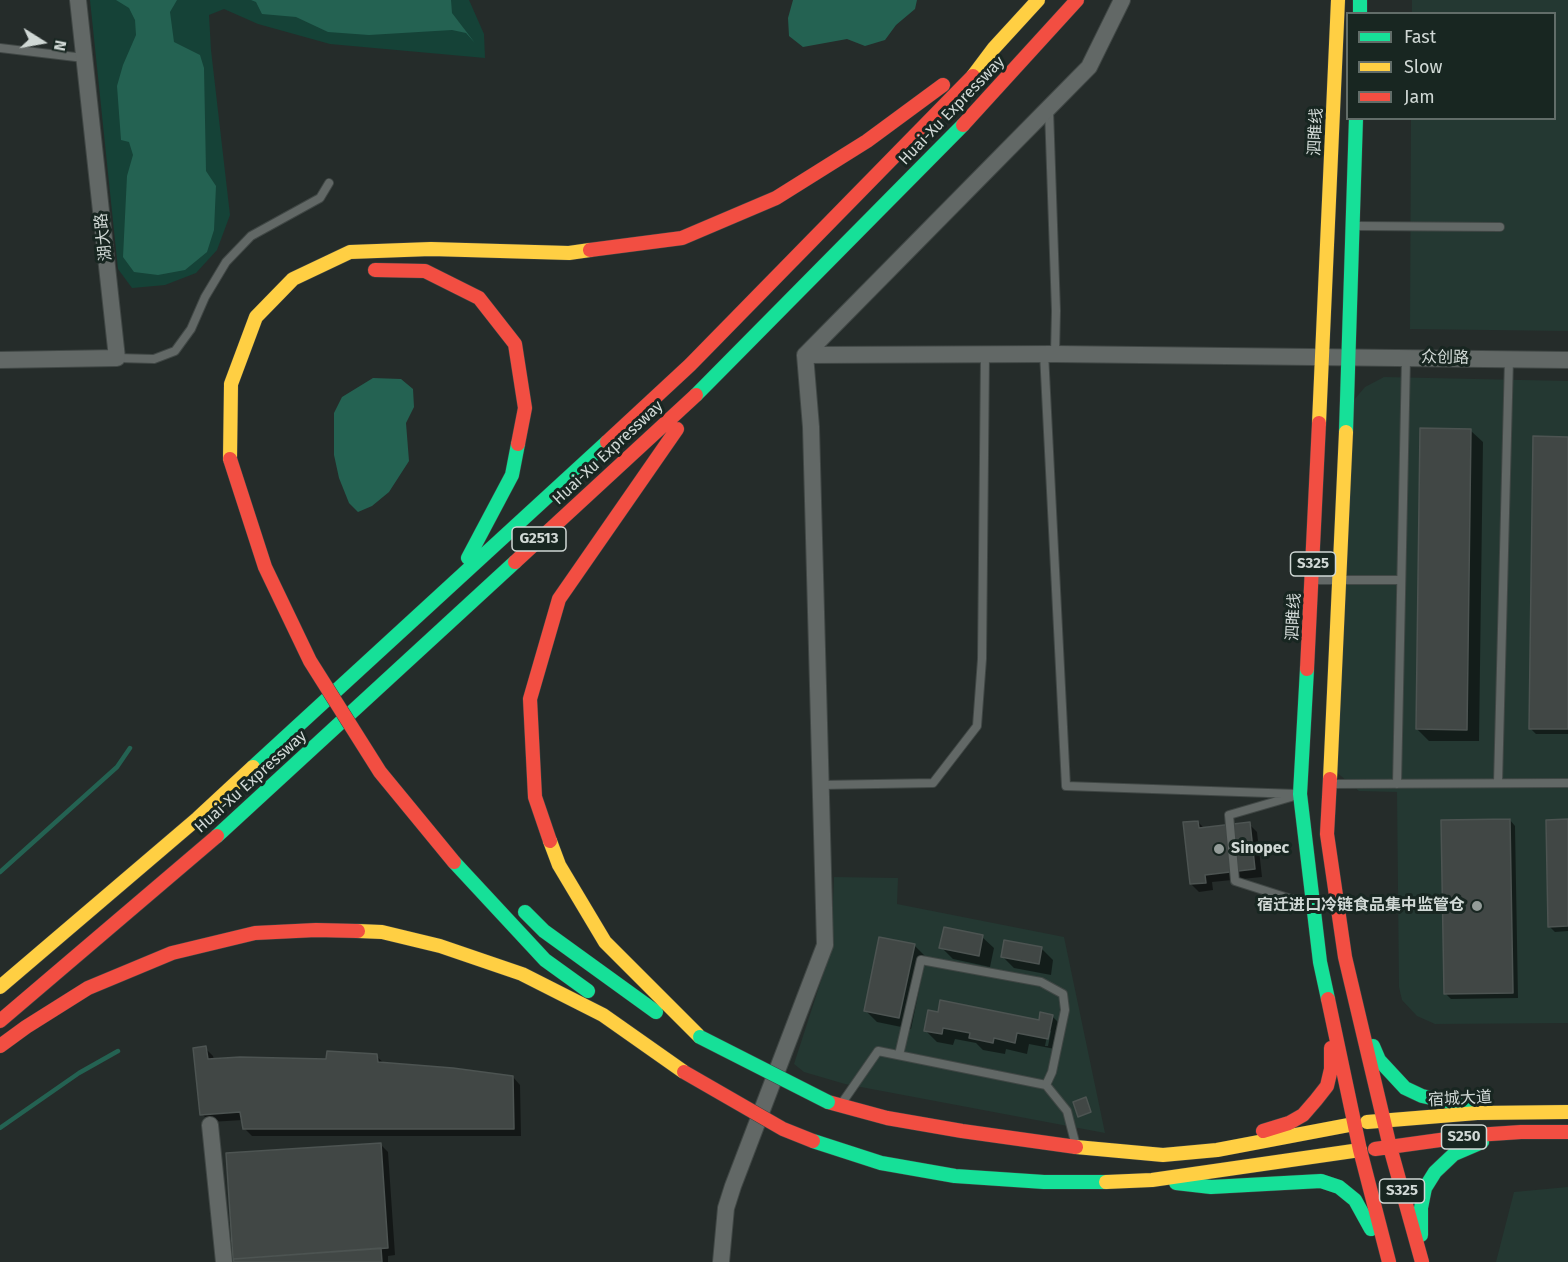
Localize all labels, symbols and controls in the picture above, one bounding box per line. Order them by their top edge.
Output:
north arrow [12,12,72,72]
legend [1346,12,1556,120]
text: Fast [1404,26,1436,48]
text: N [50,39,70,53]
street label: Huai-Xu Expressway [895,53,1009,169]
text: Slow [1404,56,1442,78]
text: Jam [1404,86,1435,108]
street label: 泗睢线 [1305,108,1327,156]
street label: 湖大路 [92,212,116,262]
street label: 众创路 [1421,348,1469,368]
street label: Huai-Xu Expressway [549,397,667,509]
road number: G2513 [512,527,566,551]
road number: S325 [1290,552,1336,576]
street label: 泗睢线 [1283,593,1305,641]
street label: Huai-Xu Expressway [191,727,311,837]
place label: Sinopec [1231,839,1289,859]
marker: Sinopec [1212,842,1226,856]
place label: 宿迁进口冷链食品集中监管仓 [1257,896,1465,916]
marker: 宿迁进口冷链食品集中监管仓 [1470,899,1484,913]
street label: 宿城大道 [1428,1088,1492,1110]
road number: S250 [1442,1125,1486,1149]
road number: S325 [1380,1179,1424,1203]

